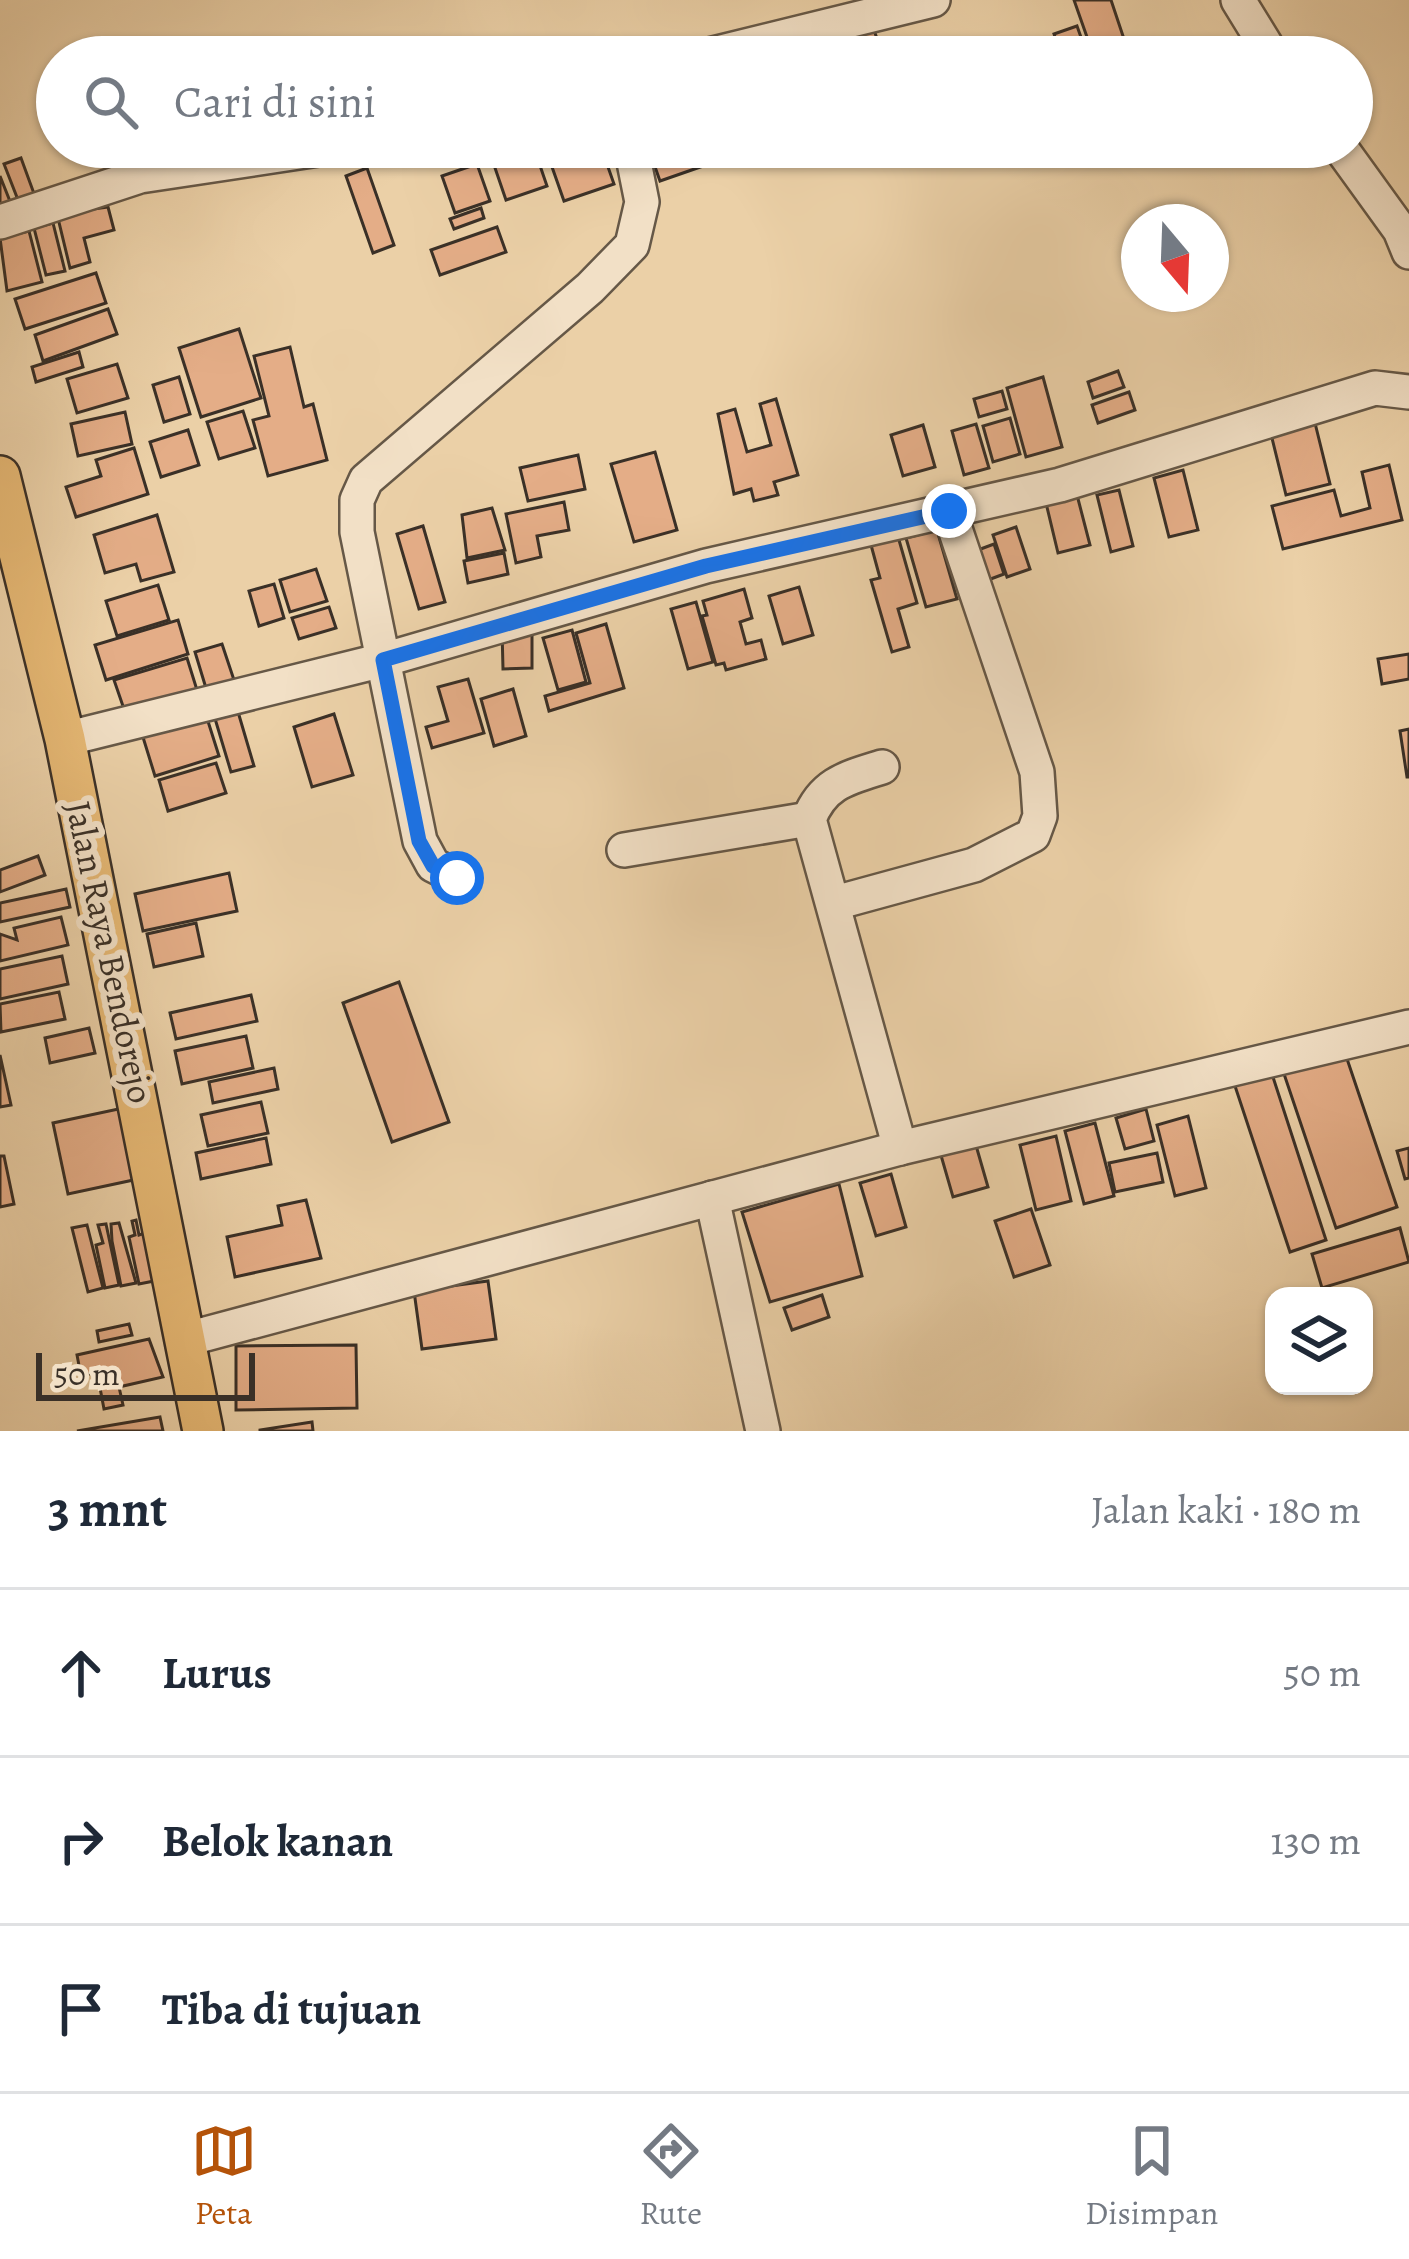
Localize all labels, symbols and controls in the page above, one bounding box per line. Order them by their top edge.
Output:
search box [36,36,1373,168]
icon: search [78,69,144,135]
text: Cari di sini [174,71,376,133]
north arrow [1121,204,1229,312]
route end [922,484,976,538]
street label: Jalan Raya Bendorejo [54,797,166,1107]
route start [430,851,484,905]
map controls [1265,1287,1373,1395]
button: layers [1265,1287,1373,1395]
scale bar [36,1347,255,1400]
text: 50 m [54,1351,120,1396]
text: 3 mnt [48,1474,167,1544]
text: Jalan kaki · 180 m [1091,1483,1361,1536]
icon: ahead [48,1640,114,1706]
text: Lurus [162,1642,272,1704]
text: 50 m [1283,1646,1361,1699]
icon: right [48,1808,114,1874]
text: Belok kanan [162,1810,393,1872]
text: 130 m [1270,1814,1361,1867]
icon: arrive [48,1976,114,2042]
text: Tiba di tujuan [162,1978,421,2040]
tab: Peta [191,2118,257,2235]
tab: Rute [638,2118,704,2235]
tab: Disimpan [1085,2118,1218,2235]

